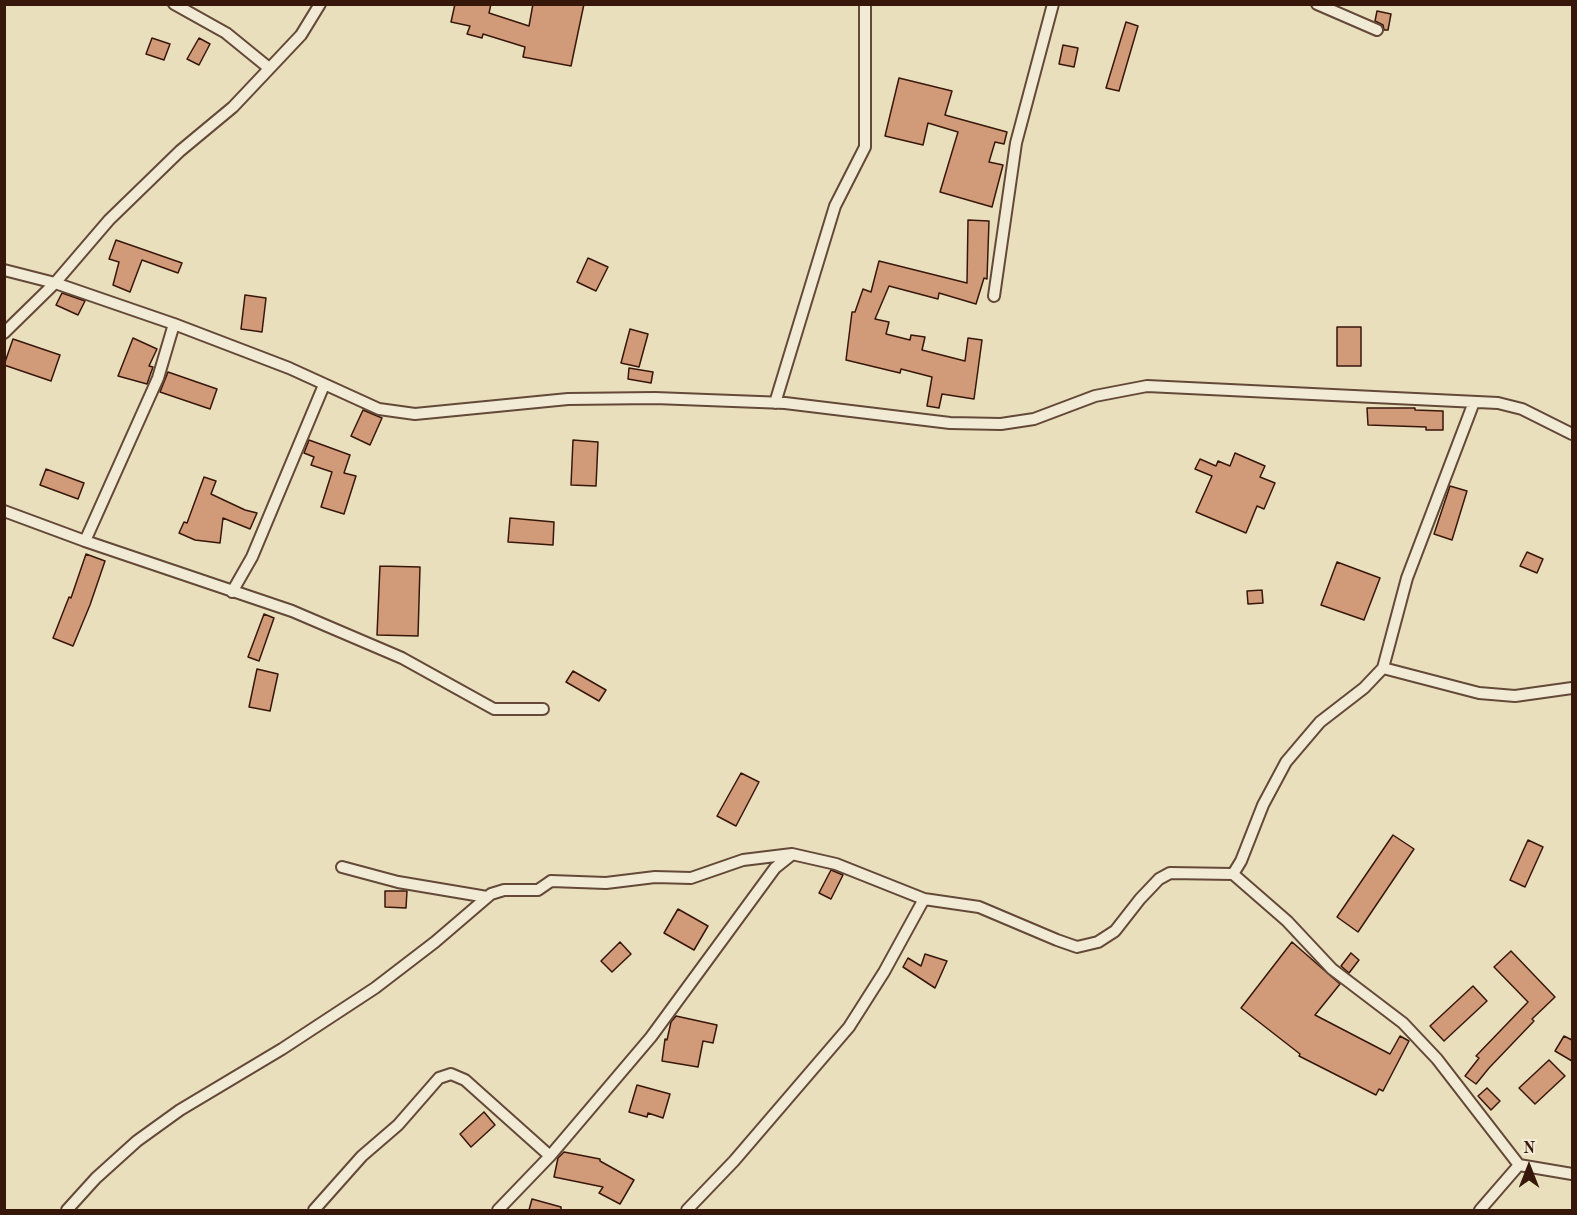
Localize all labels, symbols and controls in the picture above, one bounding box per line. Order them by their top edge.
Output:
north arrow [1499,1137,1559,1197]
text: N [1523,1141,1535,1157]

